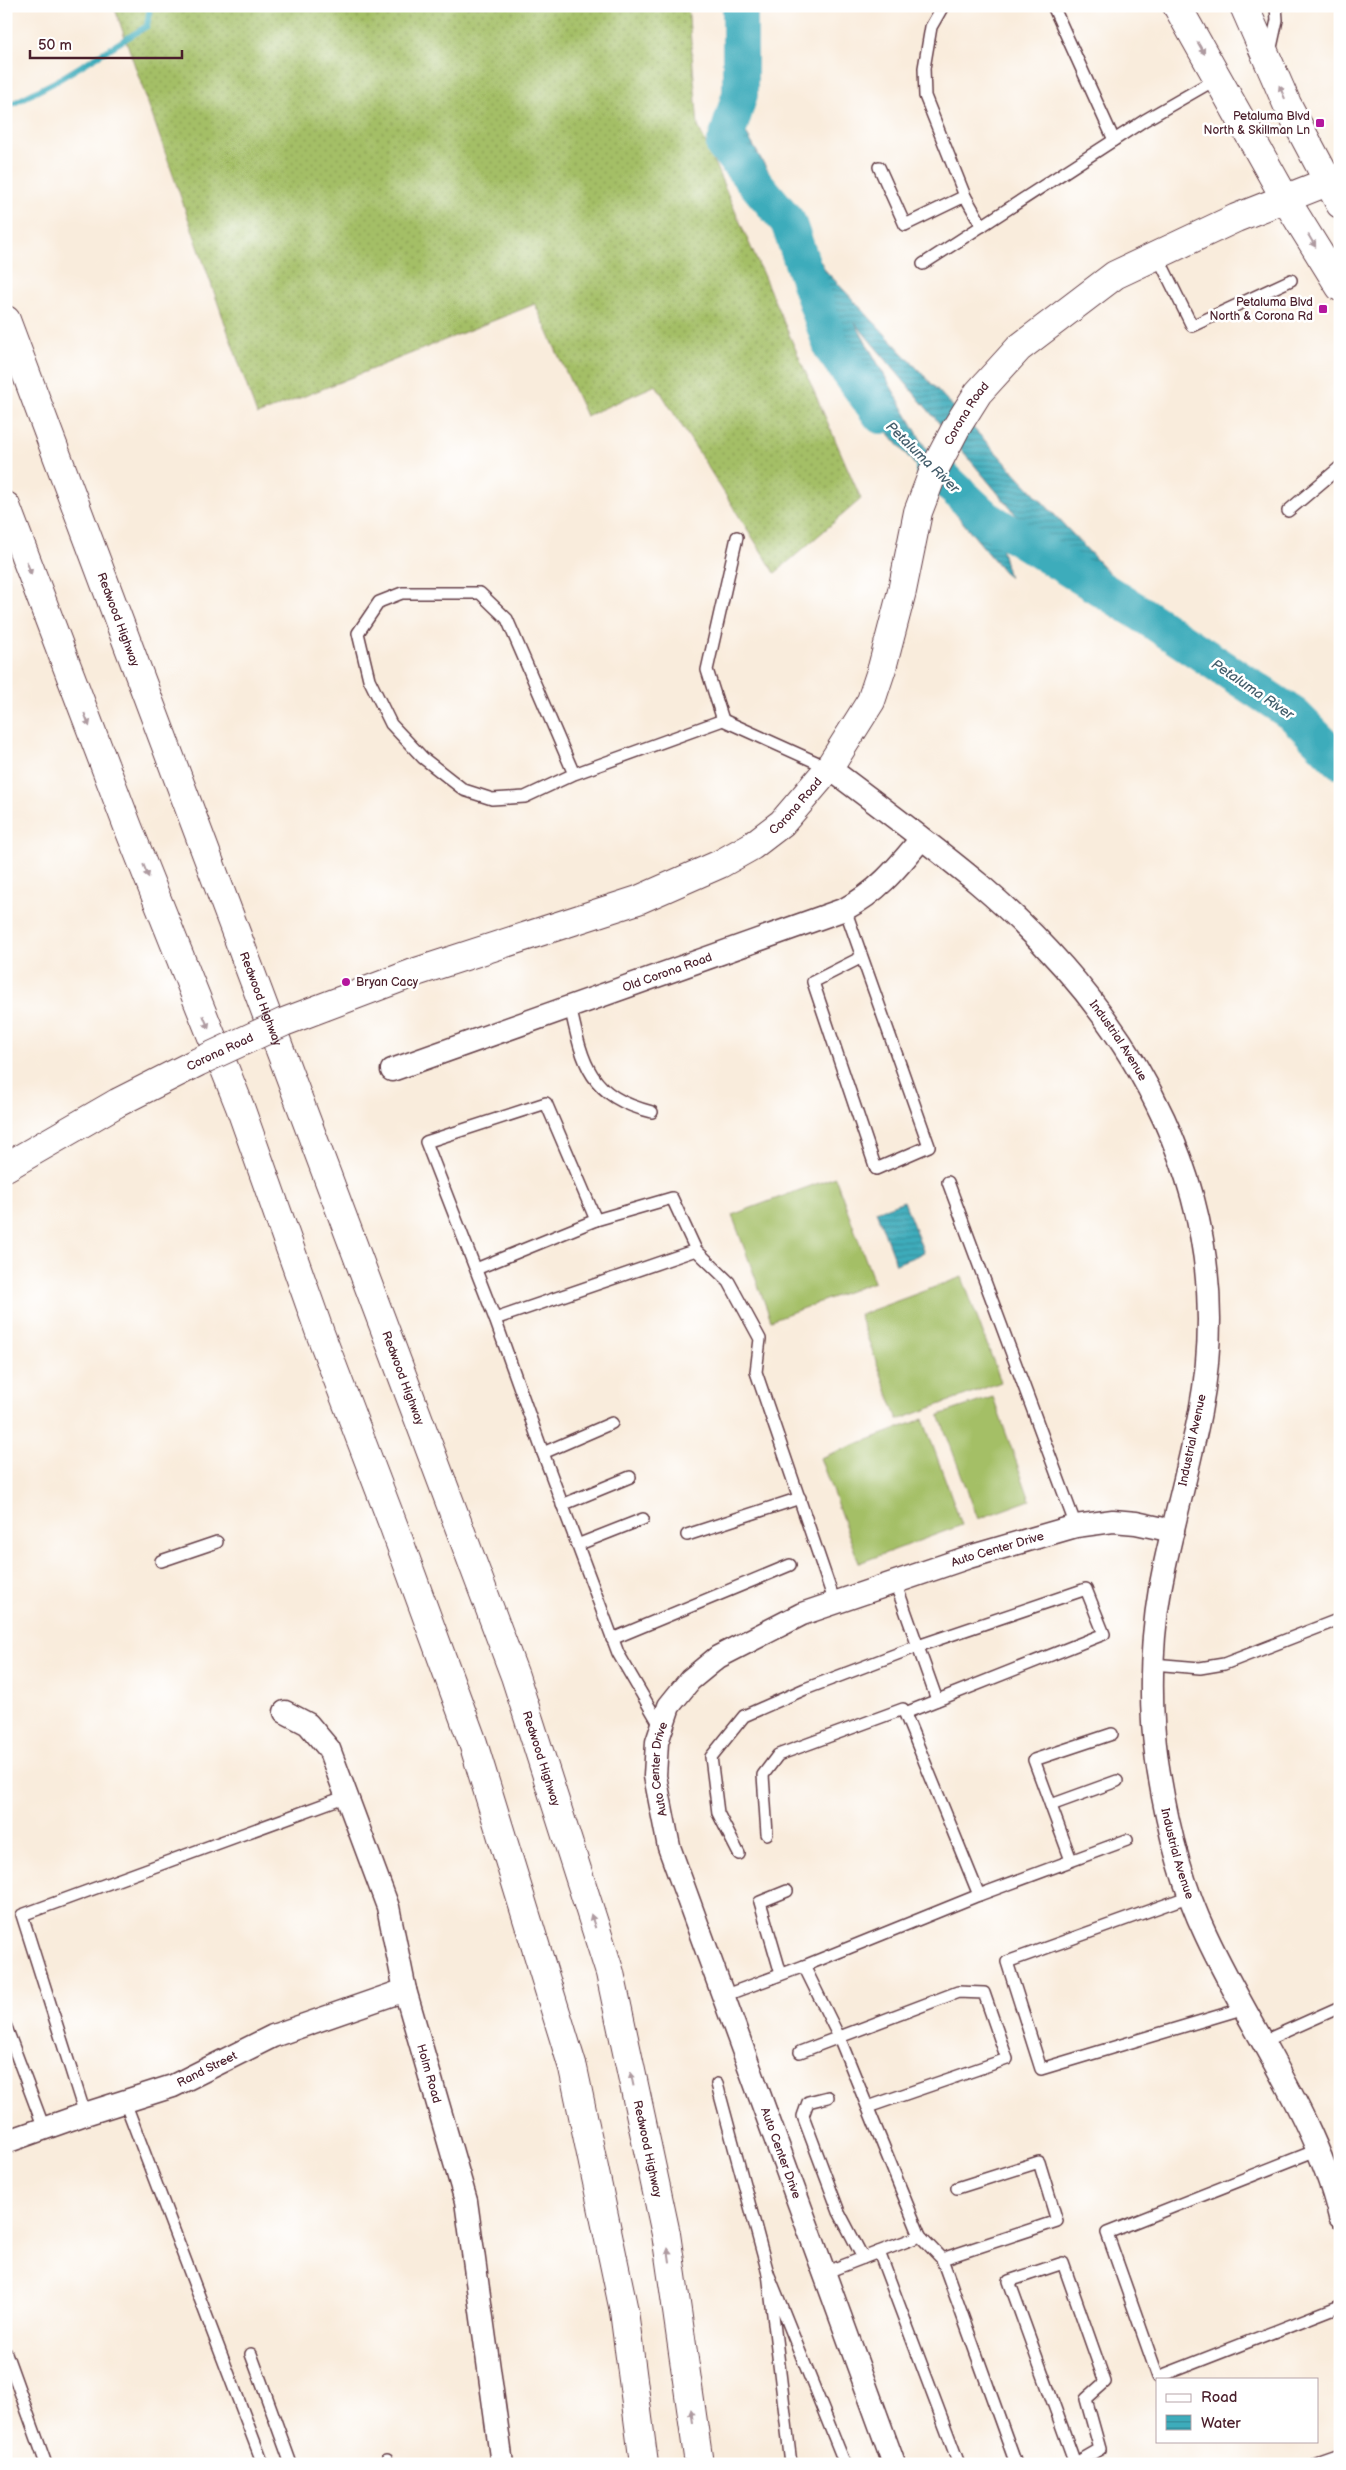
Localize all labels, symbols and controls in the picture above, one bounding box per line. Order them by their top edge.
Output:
scale bar [30,28,182,60]
text: 50 m [38,36,72,55]
one-way arrow [1197,42,1206,55]
one-way arrow [1277,85,1285,99]
place label: Petaluma Blvd North & Skillman Ln [1203,109,1310,138]
marker: Petaluma Blvd North & Skillman Ln [1314,117,1326,129]
one-way arrow [1307,235,1316,248]
place label: Petaluma Blvd North & Corona Rd [1209,295,1313,324]
marker: Petaluma Blvd North & Corona Rd [1317,303,1329,315]
street label: Corona Road [941,379,992,448]
water label: Petaluma River [882,418,964,497]
one-way arrow [25,561,33,576]
street label: Redwood Highway [94,571,143,669]
water label: Petaluma River [1208,656,1298,724]
one-way arrow [83,713,91,728]
street label: Corona Road [766,775,826,838]
one-way arrow [143,864,150,879]
street label: Redwood Highway [236,950,285,1049]
street label: Old Corona Road [620,950,714,996]
place label: Bryan Cacy [356,975,419,990]
marker: Bryan Cacy [340,976,352,988]
street label: Industrial Avenue [1086,997,1150,1084]
one-way arrow [203,1015,210,1030]
street label: Corona Road [184,1030,256,1075]
street label: Redwood Highway [378,1329,427,1428]
street label: Industrial Avenue [1175,1393,1210,1488]
street label: Auto Center Drive [949,1529,1046,1571]
street label: Redwood Highway [519,1709,563,1809]
street label: Auto Center Drive [648,1720,671,1818]
street label: Industrial Avenue [1157,1807,1197,1901]
one-way arrow [589,1913,597,1928]
street label: Holm Road [413,2043,444,2105]
street label: Rand Street [175,2048,240,2091]
one-way arrow [628,2071,636,2086]
street label: Redwood Highway [629,2099,665,2199]
street label: Auto Center Drive [757,2106,804,2201]
one-way arrow [665,2246,673,2262]
legend [1156,2378,1318,2442]
text: Road [1201,2388,1237,2407]
one-way arrow [688,2407,696,2423]
text: Water [1201,2414,1241,2433]

